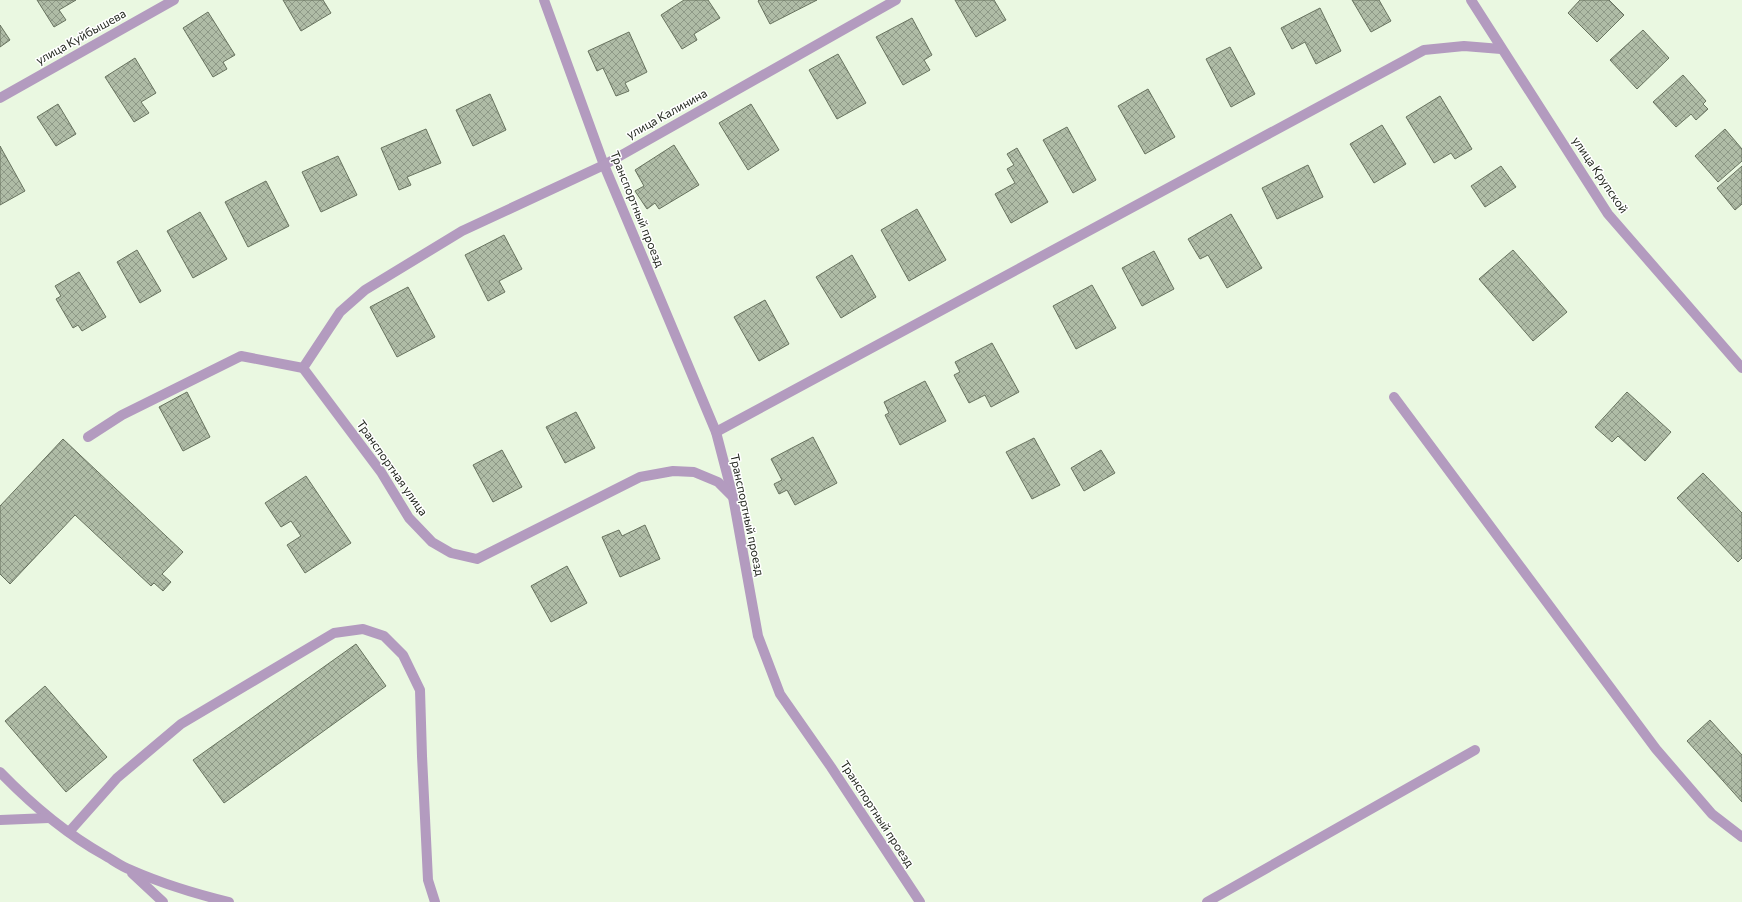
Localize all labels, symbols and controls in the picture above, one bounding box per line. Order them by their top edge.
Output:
street label: улица Куйбышева [33,6,128,67]
street label: улица Калинина [624,85,709,141]
street label: улица Крупской [1570,134,1632,215]
street label: Транспортный проезд [608,148,668,269]
street label: Транспортная улица [354,417,431,518]
street label: Транспортный проезд [728,453,768,577]
street label: Транспортный проезд [838,758,918,869]

